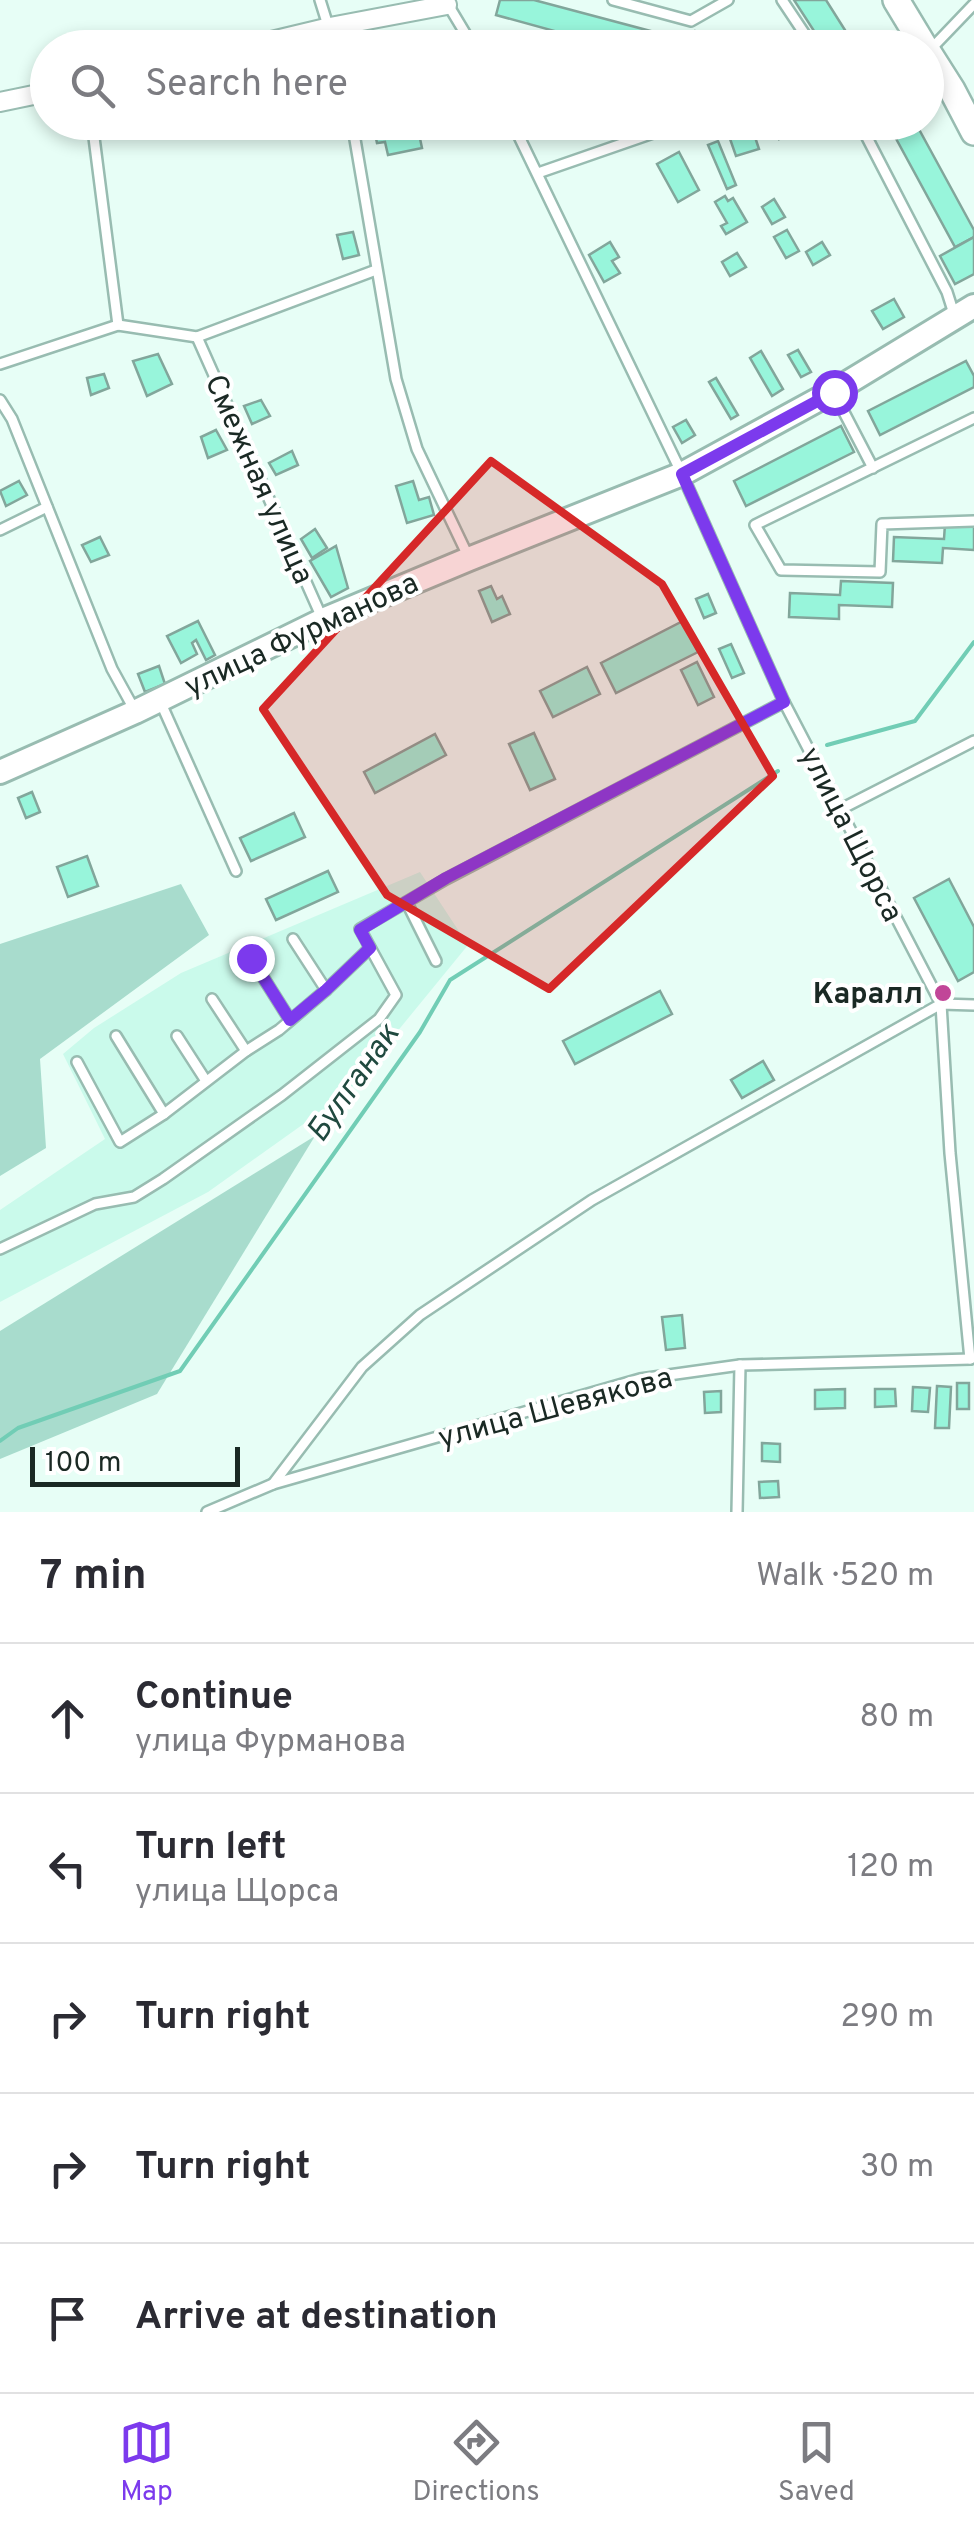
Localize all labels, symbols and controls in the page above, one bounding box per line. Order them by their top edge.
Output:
search box [30,30,944,140]
icon: search [65,58,120,113]
text: Search here [145,61,348,110]
street label: Смежная улица [195,370,320,591]
route start [812,370,858,416]
street label: улица Фурманова [179,566,425,707]
street label: улица Щорса [790,742,910,929]
route end [229,936,275,982]
place label: Каралл [813,977,923,1014]
marker: Каралл [932,982,954,1004]
water label: Булганак [299,1016,410,1151]
street label: улица Шевякова [435,1360,677,1458]
scale bar [30,1442,240,1486]
text: 100 m [45,1446,121,1482]
text: 7 min [40,1551,147,1604]
text: Walk · 520 m [756,1557,934,1597]
text: Continue [135,1674,293,1723]
icon: ahead [40,1691,95,1746]
text: 80 m [860,1698,934,1738]
text: улица Фурманова [135,1723,406,1763]
text: Turn left [135,1824,287,1873]
icon: left [40,1841,95,1896]
text: 120 m [847,1848,934,1888]
text: улица Щорса [135,1873,339,1913]
icon: right [40,1991,95,2046]
text: Turn right [135,1994,310,2043]
text: 290 m [840,1998,934,2038]
icon: right [40,2141,95,2196]
text: Turn right [135,2144,310,2193]
text: 30 m [860,2148,934,2188]
icon: arrive [40,2291,95,2346]
text: Arrive at destination [135,2294,498,2343]
tab: Map [119,2415,174,2511]
tab: Directions [412,2415,540,2511]
tab: Saved [778,2415,855,2511]

